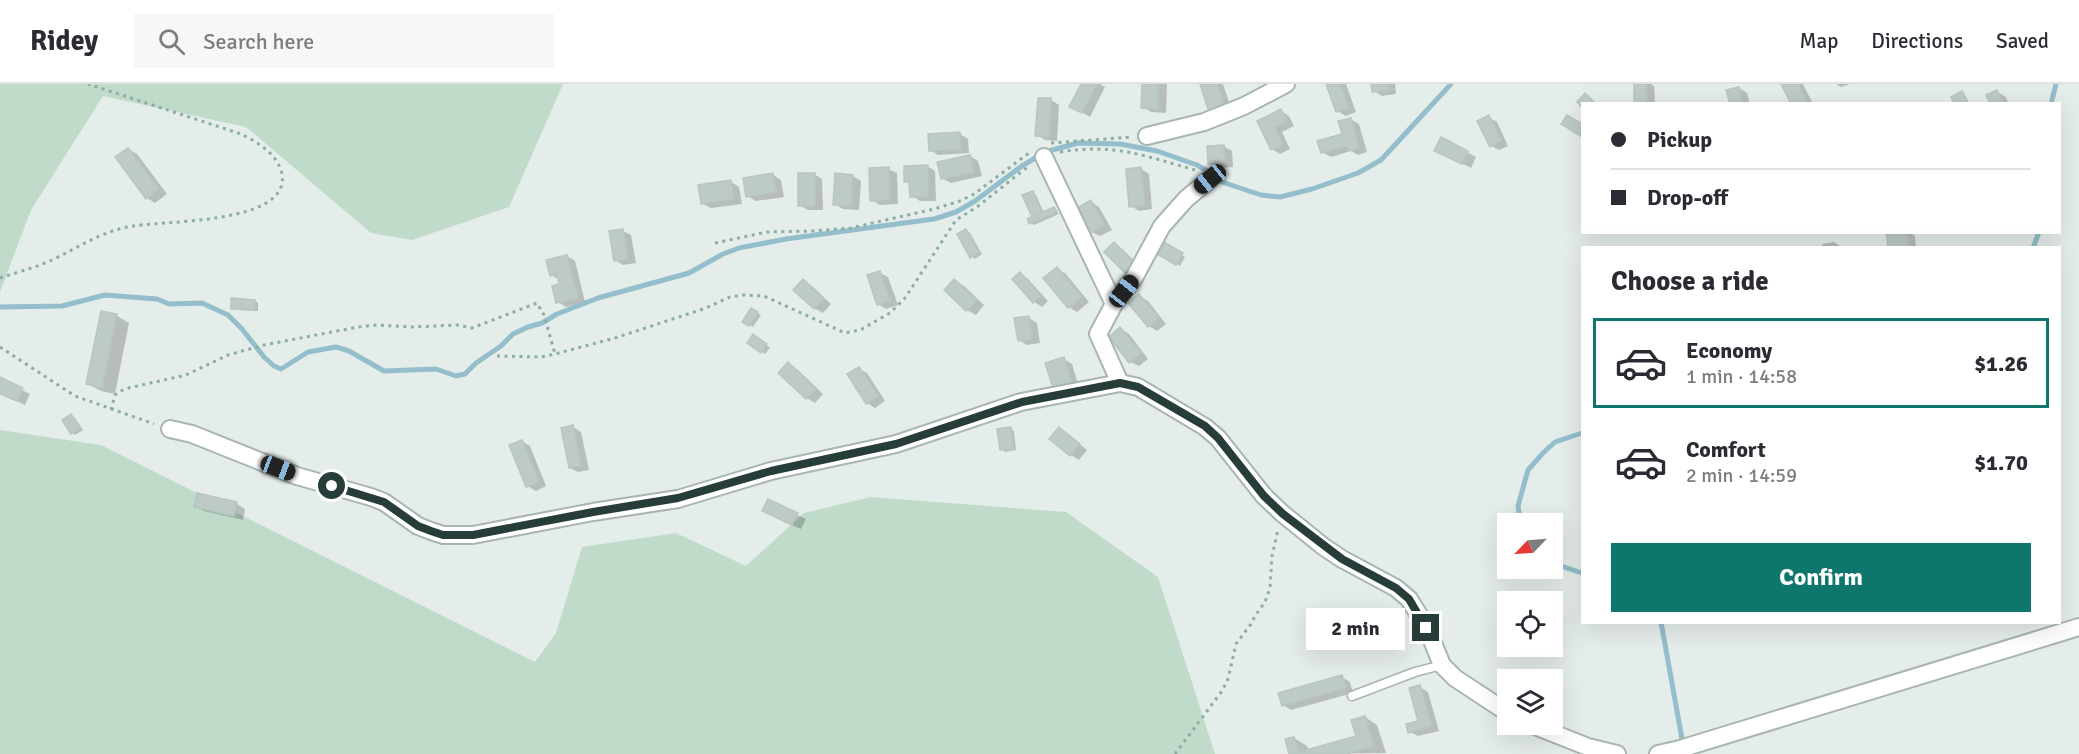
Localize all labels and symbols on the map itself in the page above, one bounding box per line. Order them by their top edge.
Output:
car [1190,161,1230,197]
car [1106,271,1142,311]
car [258,453,298,483]
route start [318,472,345,499]
north arrow [1497,513,1563,579]
callout: 2 min [1306,607,1405,649]
route end [1412,614,1439,641]

